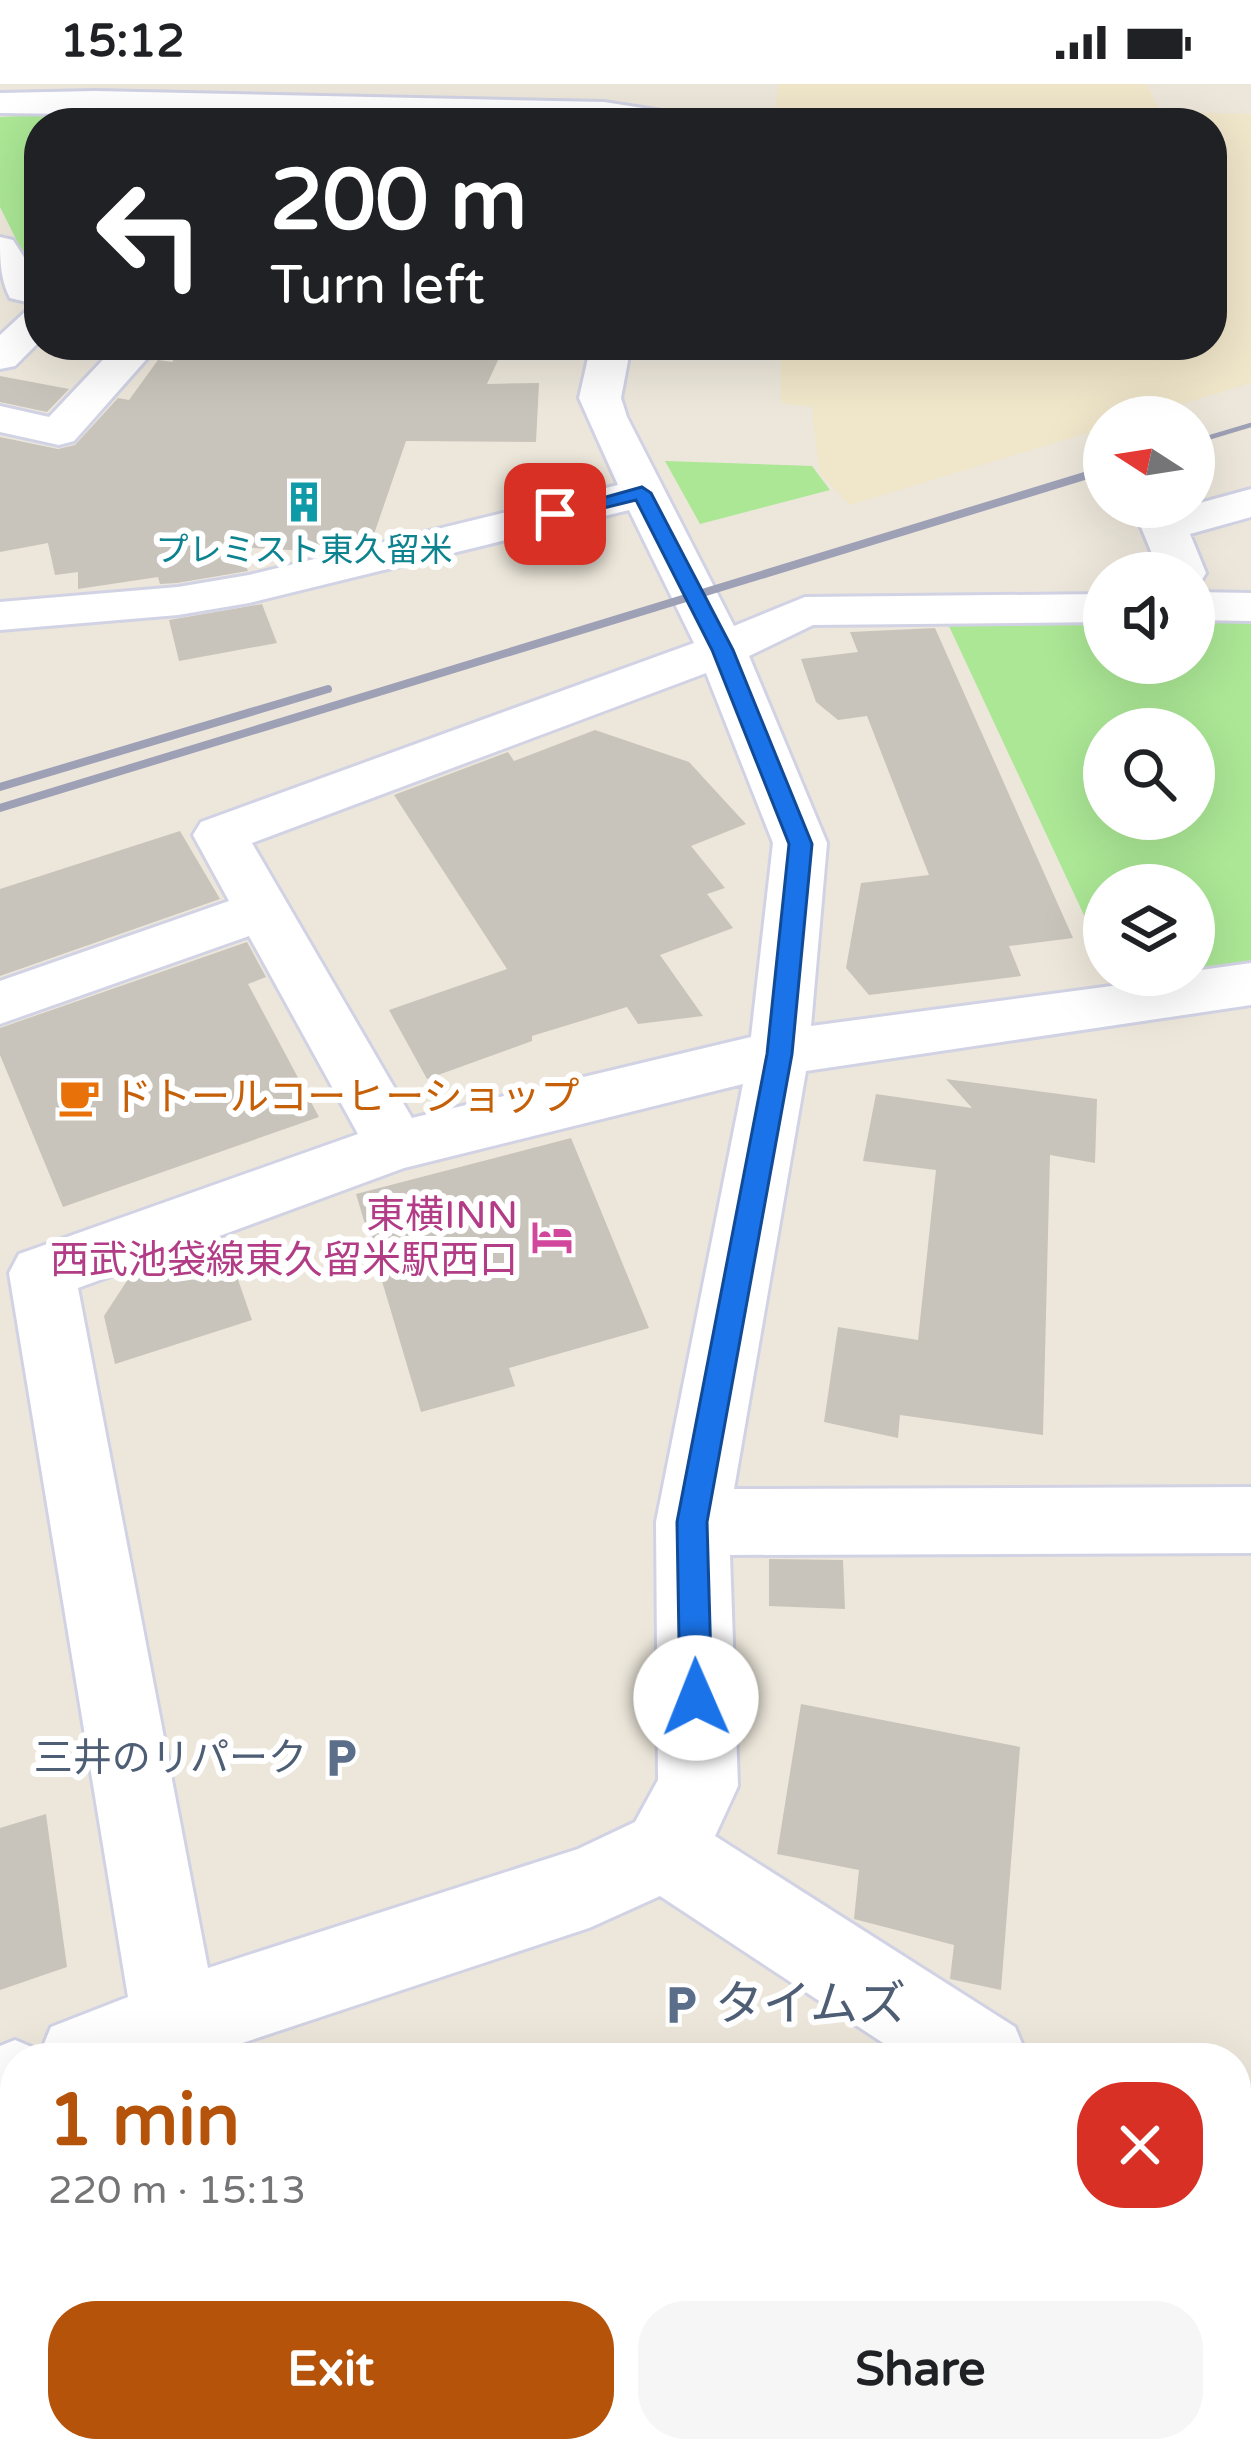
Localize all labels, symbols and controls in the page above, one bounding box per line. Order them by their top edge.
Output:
text: 15:12 [60,15,185,69]
text: 200 m [270,151,527,252]
icon: left [72,156,228,312]
text: Turn left [270,253,485,318]
north arrow [1083,396,1215,528]
map controls [1083,396,1215,996]
pin [504,463,606,565]
building icon: プレミスト東久留米 [281,479,327,525]
icon: arrive [522,481,588,547]
place label: プレミスト東久留米 [156,531,453,570]
button: sound [1083,552,1215,684]
button: search [1083,708,1215,840]
button: layers [1083,864,1215,996]
cafe icon: ドトールコーヒーショップ [56,1074,102,1120]
place label: ドトールコーヒーショップ [113,1074,579,1121]
place label: 東横INN 西武池袋線東久留米駅西口 [50,1192,518,1284]
hotel icon: 東横INN 西武池袋線東久留米駅西口 [529,1214,575,1260]
position arrow [633,1635,759,1761]
place label: 三井のリパーク [34,1735,307,1782]
parking icon: 三井のリパーク [318,1735,364,1781]
place label: タイムズ [715,1976,906,2034]
parking icon: タイムズ [658,1982,704,2028]
text: 1 min [48,2078,240,2165]
button: close [1077,2082,1203,2208]
text: 220 m · 15:13 [48,2167,306,2214]
button: Exit [48,2301,614,2439]
button: Share [638,2301,1203,2439]

